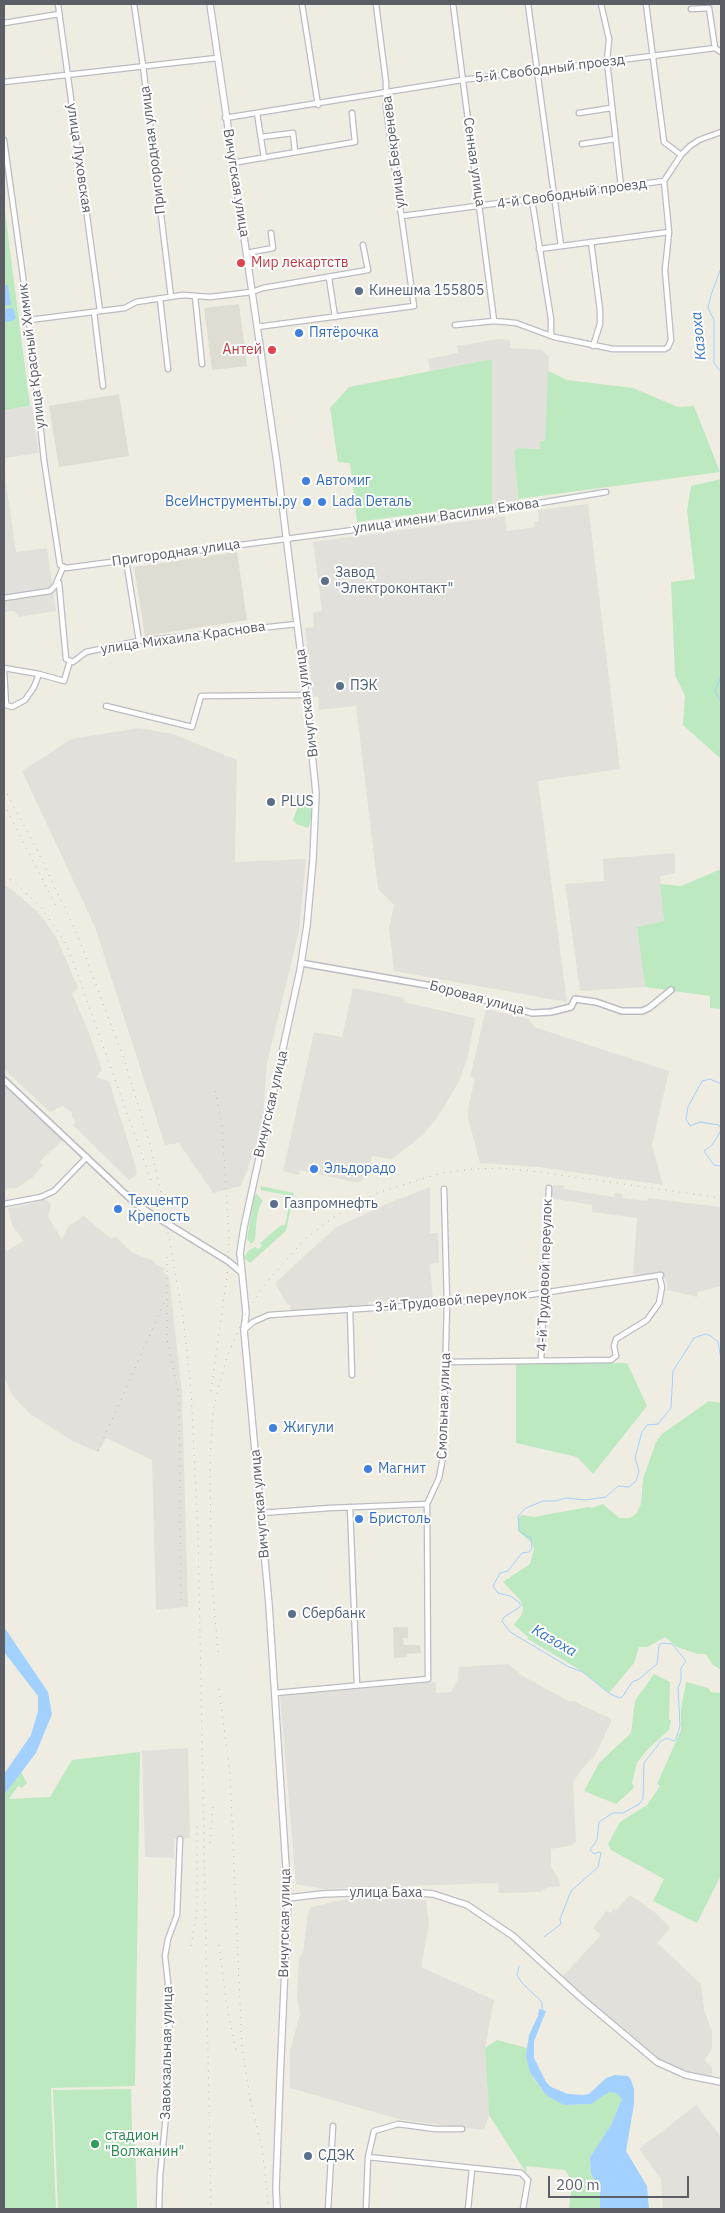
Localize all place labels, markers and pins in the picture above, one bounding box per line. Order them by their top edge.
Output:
place label: Мир лекартств [251,255,349,271]
marker: Мир лекартств [235,257,247,269]
place label: Кинешма 155805 [369,283,484,299]
marker: Кинешма 155805 [353,285,365,297]
place label: Пятёрочка [309,325,379,341]
marker: Пятёрочка [293,327,305,339]
place label: Антей [222,342,262,358]
marker: Антей [266,344,278,356]
place label: Автомиг [316,473,371,489]
marker: Автомиг [300,475,312,487]
place label: ВсеИнструменты.ру [165,494,297,510]
place label: Lada Dеталь [332,494,412,510]
marker: ВсеИнструменты.ру [301,496,313,508]
marker: Lada Dеталь [316,496,328,508]
place label: Завод "Электроконтакт" [335,565,453,598]
marker: Завод "Электроконтакт" [319,575,331,587]
place label: ПЭК [350,678,378,694]
marker: ПЭК [334,680,346,692]
place label: PLUS [281,794,314,810]
marker: PLUS [265,796,277,808]
place label: Эльдорадо [324,1161,396,1177]
marker: Эльдорадо [308,1163,320,1175]
place label: Техцентр Крепость [128,1193,190,1226]
place label: Газпромнефть [284,1196,378,1212]
marker: Газпромнефть [268,1198,280,1210]
marker: Техцентр Крепость [112,1203,124,1215]
place label: Жигули [283,1420,334,1436]
marker: Жигули [267,1422,279,1434]
place label: Магнит [378,1461,426,1477]
marker: Магнит [362,1463,374,1475]
place label: Бристоль [369,1511,431,1527]
marker: Бристоль [353,1513,365,1525]
place label: Сбербанк [302,1606,366,1622]
marker: Сбербанк [286,1608,298,1620]
place label: стадион "Волжанин" [105,2128,184,2160]
marker: стадион "Волжанин" [89,2138,101,2150]
place label: СДЭК [318,2148,355,2164]
marker: СДЭК [302,2150,314,2162]

